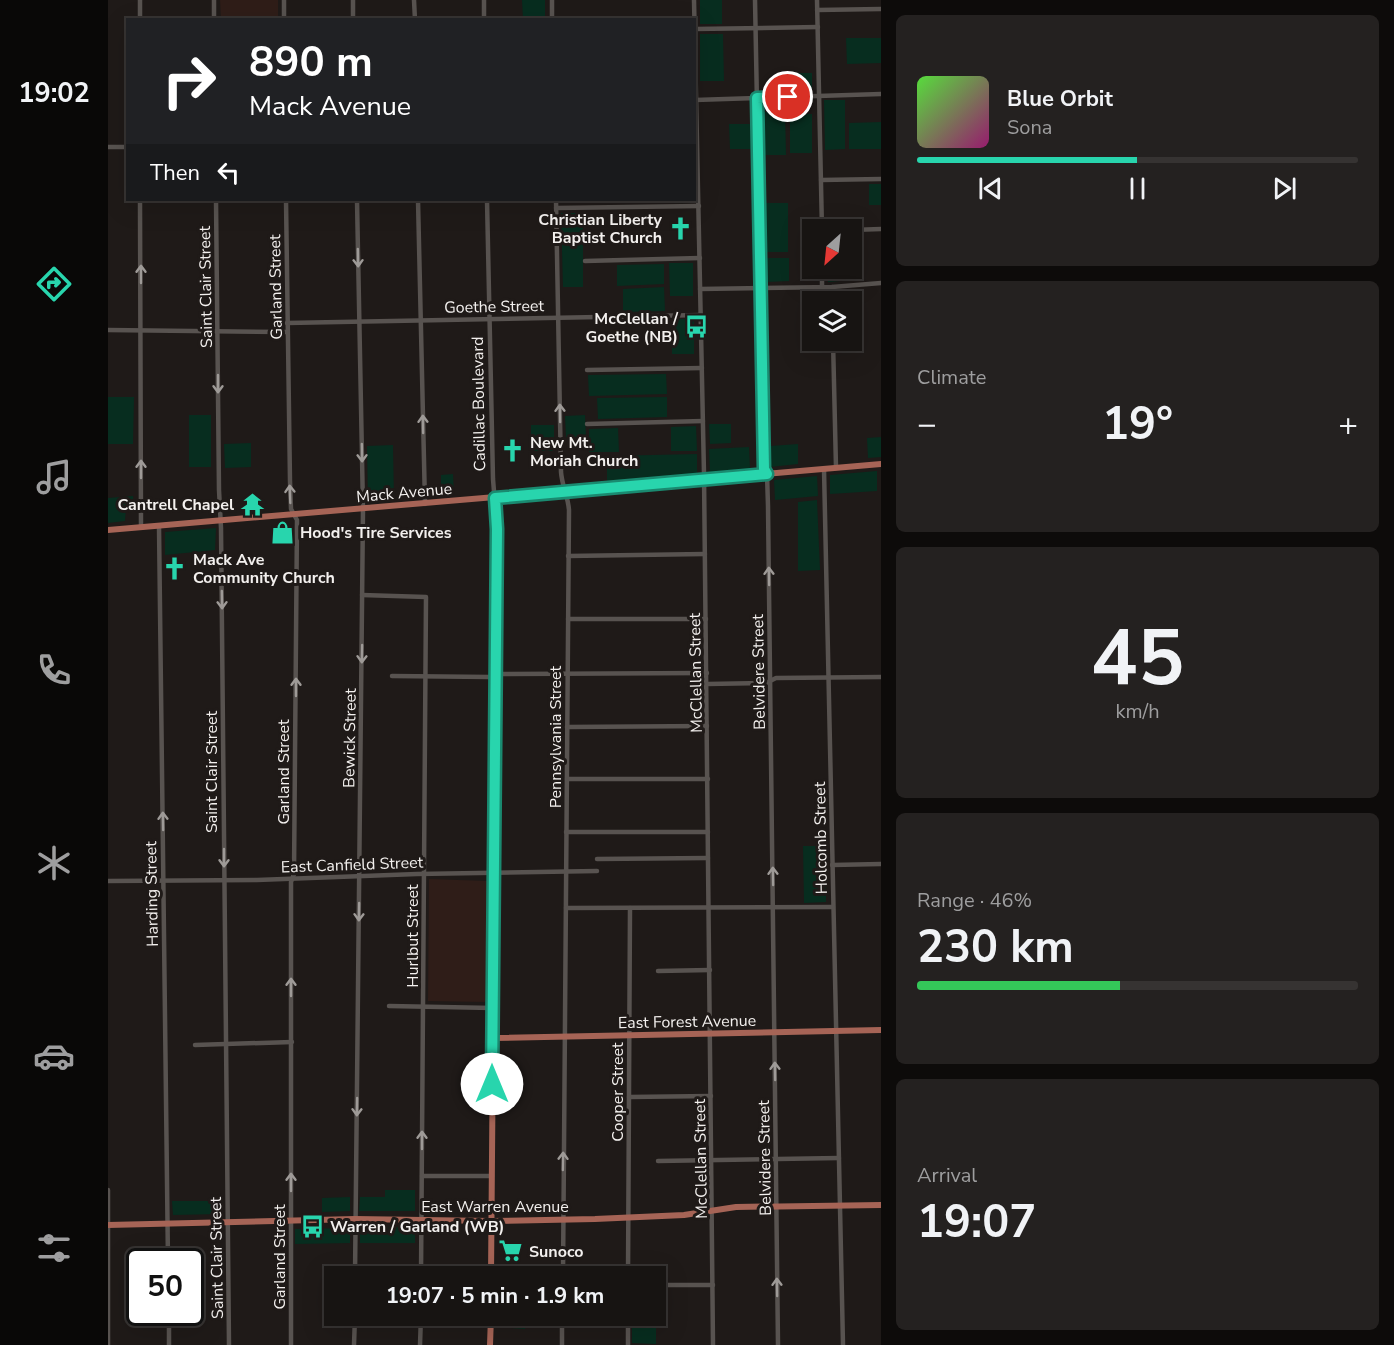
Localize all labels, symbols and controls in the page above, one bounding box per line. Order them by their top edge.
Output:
text: 890 m [249,34,373,91]
icon: right [150,42,228,120]
pin [762,71,813,122]
text: 19:02 [18,75,90,112]
icon: arrive [771,80,804,113]
text: Blue Orbit [1007,84,1113,114]
text: Mack Avenue [249,88,411,125]
text: Sona [1007,114,1052,141]
icon: left [212,156,245,189]
text: Then [150,158,200,188]
icon: previous [974,172,1007,205]
icon: pause [1121,172,1154,205]
icon: next [1268,172,1301,205]
place label: Christian Liberty Baptist Church [538,209,663,249]
church icon: Christian Liberty Baptist Church [667,215,693,241]
north arrow [802,219,862,279]
map controls [802,219,862,351]
street label: Saint Clair Street [194,225,218,348]
street label: Garland Street [264,234,288,340]
one-way arrow [352,247,364,267]
icon: directions [33,263,75,305]
one-way arrow [135,264,147,284]
button: layers [802,291,862,351]
street label: Goethe Street [444,295,545,319]
place label: McClellan / Goethe (NB) [585,308,679,348]
bus stop icon: McClellan / Goethe (NB) [683,314,709,340]
street label: Cadillac Boulevard [467,336,491,472]
text: Climate [917,364,986,391]
one-way arrow [212,373,224,393]
text: 19° [1102,394,1173,455]
text: − [917,402,937,447]
text: + [1338,402,1358,447]
one-way arrow [554,404,566,424]
one-way arrow [418,415,429,435]
place label: New Mt. Moriah Church [530,432,638,472]
church icon: New Mt. Moriah Church [499,438,525,464]
one-way arrow [356,442,368,462]
icon: music [33,456,75,498]
one-way arrow [135,459,147,479]
street label: Mack Avenue [355,478,453,508]
one-way arrow [285,484,296,504]
temple icon: Cantrell Chapel [239,491,265,517]
place label: Cantrell Chapel [117,494,234,516]
shop icon: Hood's Tire Services [269,519,295,545]
place label: Hood's Tire Services [300,522,452,544]
place label: Mack Ave Community Church [193,549,335,589]
church icon: Mack Ave Community Church [162,555,188,581]
one-way arrow [763,566,775,586]
one-way arrow [216,589,228,609]
text: 45 [1091,605,1184,712]
street label: McClellan Street [684,612,708,733]
street label: Belvidere Street [747,614,771,730]
one-way arrow [356,643,368,663]
icon: phone [33,649,75,691]
street label: Pennsylvania Street [545,665,567,808]
one-way arrow [290,678,302,698]
street label: Bewick Street [338,688,362,788]
text: km/h [1115,698,1160,725]
street label: Saint Clair Street [201,711,223,833]
street label: Garland Street [273,719,295,825]
street label: Holcomb Street [809,781,833,895]
one-way arrow [157,812,168,832]
street label: Harding Street [140,841,164,947]
icon: climate [33,842,75,884]
one-way arrow [218,847,230,867]
street label: East Canfield Street [281,852,424,878]
one-way arrow [767,866,779,886]
street label: Hurlbut Street [402,884,424,988]
text: Range · 46% [917,887,1032,914]
one-way arrow [353,901,365,921]
text: 230 km [917,917,1074,978]
one-way arrow [285,977,297,997]
street label: East Forest Avenue [618,1010,756,1034]
icon: car [33,1035,75,1077]
street label: Cooper Street [607,1042,629,1142]
position arrow [460,1052,524,1116]
one-way arrow [769,1061,781,1081]
one-way arrow [351,1096,363,1116]
street label: McClellan Street [689,1098,713,1219]
street label: Belvidere Street [753,1100,777,1216]
one-way arrow [416,1130,428,1150]
one-way arrow [557,1152,569,1172]
text: Arrival [917,1162,977,1189]
one-way arrow [285,1172,297,1192]
text: 19:07 [917,1192,1036,1253]
street label: Saint Clair Street [205,1196,229,1319]
street label: East Warren Avenue [421,1196,569,1218]
street label: Garland Street [269,1204,291,1310]
bus stop icon: Warren / Garland (WB) [299,1213,325,1239]
place label: Warren / Garland (WB) [330,1216,504,1238]
icon: filters [33,1227,75,1269]
supermarket icon: Sunoco [498,1238,524,1264]
place label: Sunoco [529,1241,584,1263]
speed limit sign: 50 [126,1248,204,1326]
one-way arrow [771,1277,783,1297]
text: 19:07 · 5 min · 1.9 km [386,1281,604,1311]

